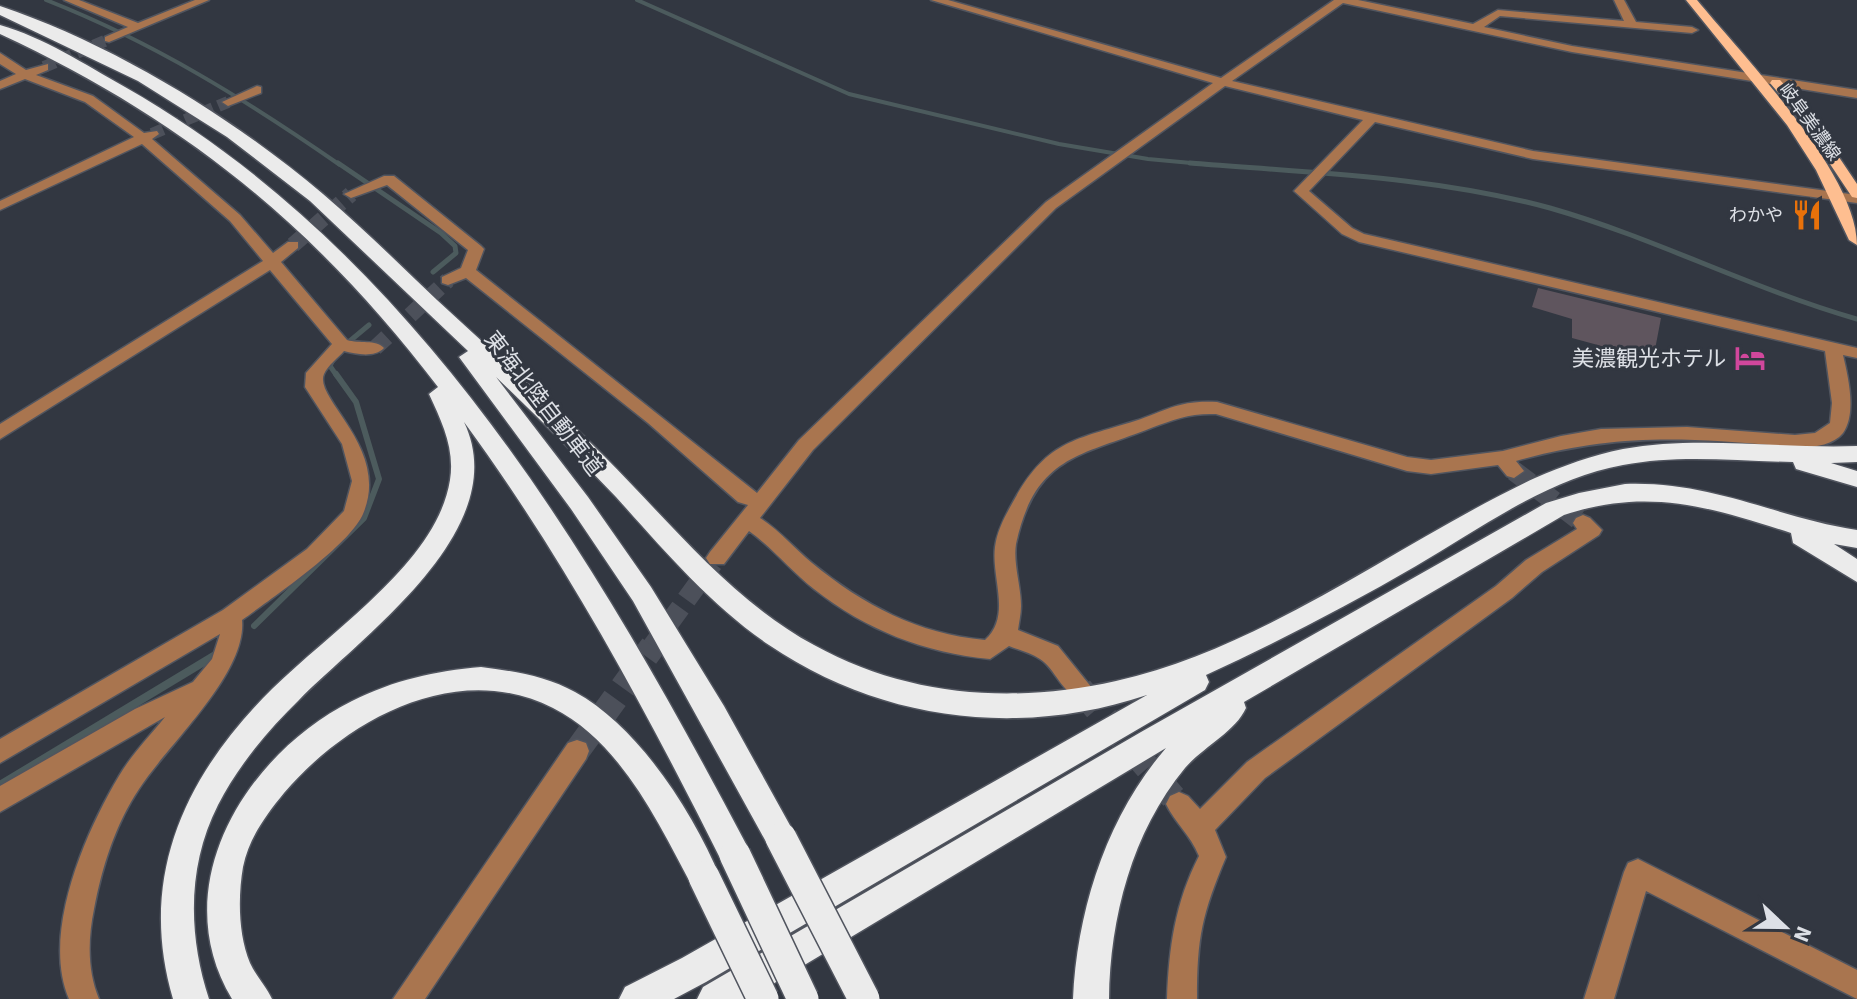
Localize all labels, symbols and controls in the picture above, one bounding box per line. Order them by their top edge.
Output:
street label: 岐阜美濃線 [1773,79,1846,166]
restaurant icon: わかや [1790,198,1824,232]
place label: わかや [1729,203,1783,228]
street label: 東海北陸自動車道 [476,324,610,483]
hotel icon: 美濃観光ホテル [1733,341,1767,375]
place label: 美濃観光ホテル [1572,343,1726,375]
north arrow [1745,887,1825,967]
text: N [1785,921,1820,947]

